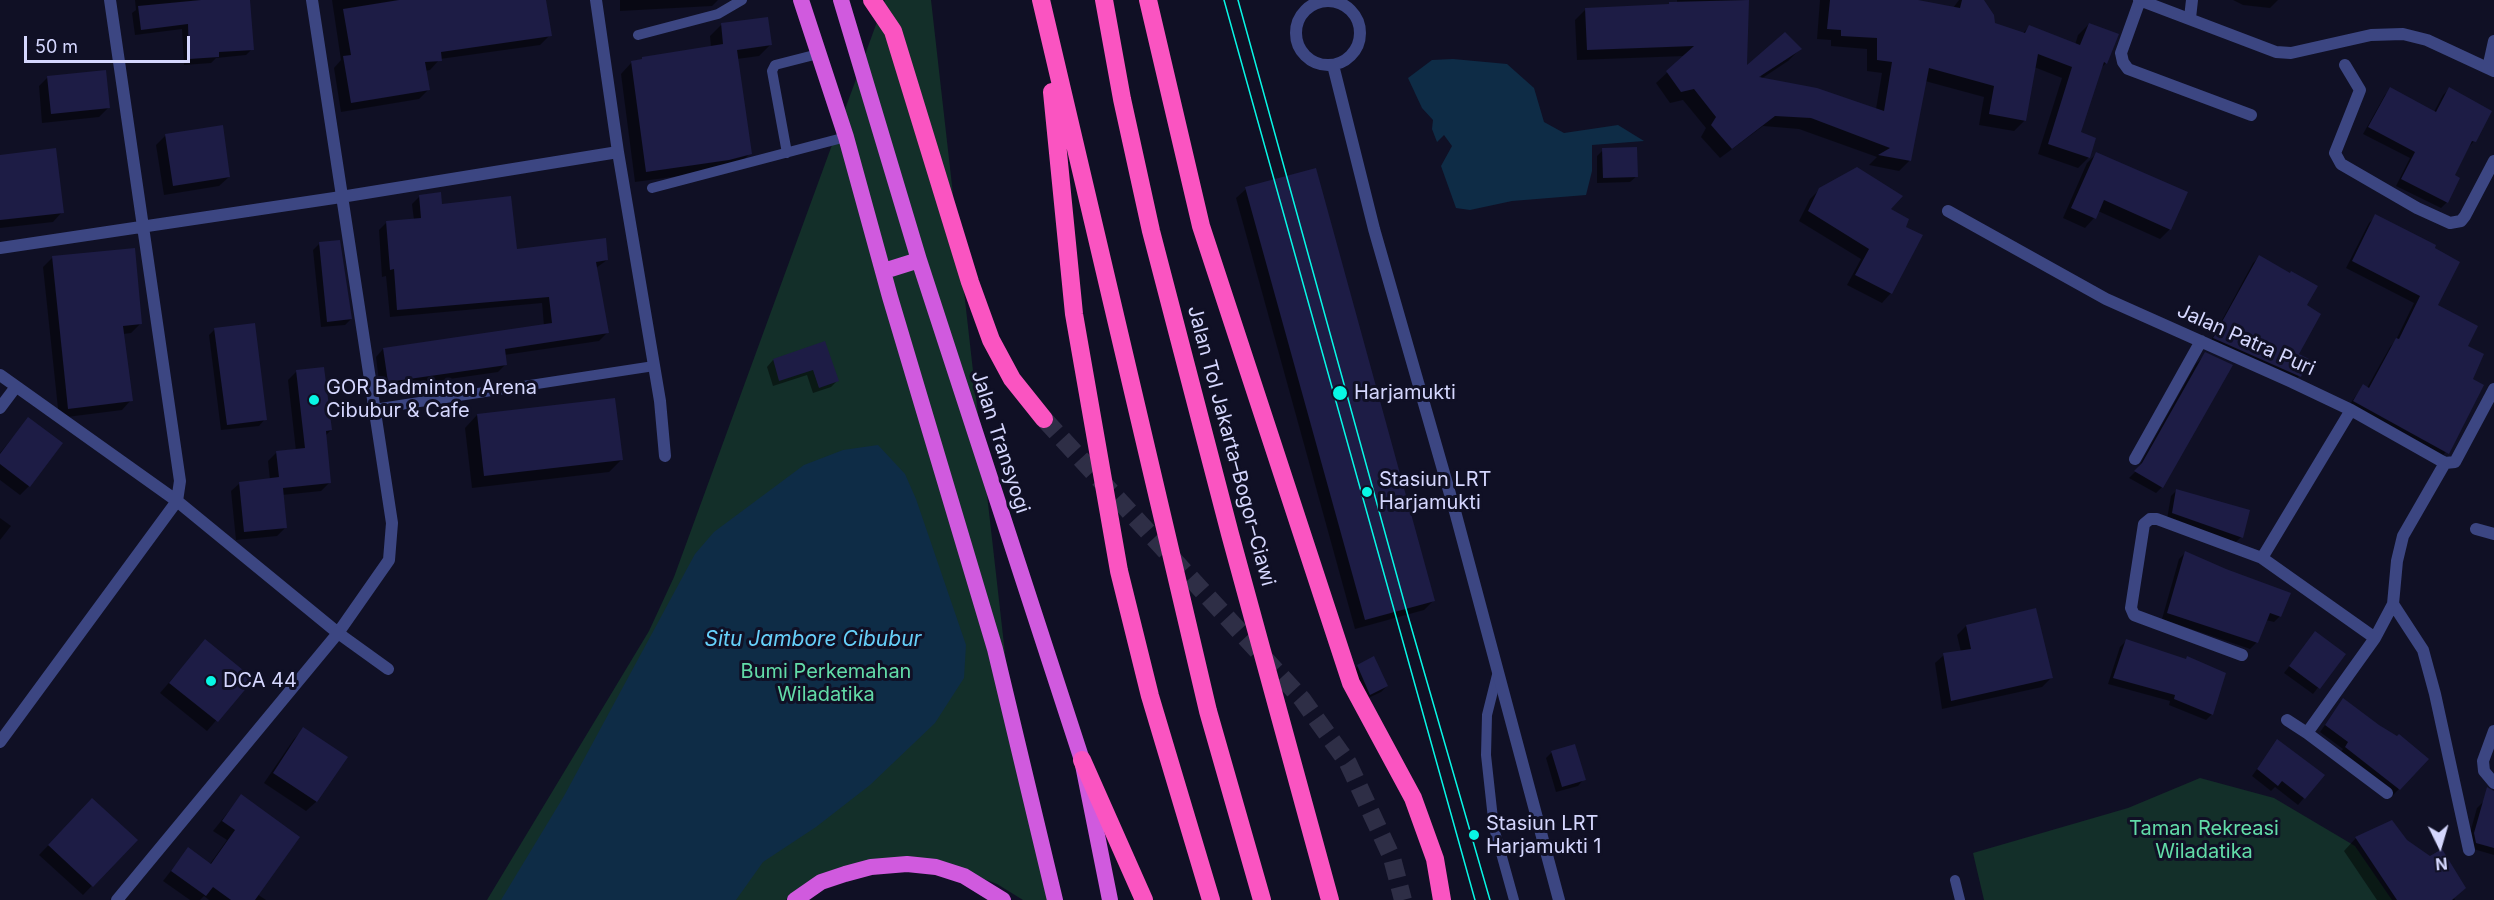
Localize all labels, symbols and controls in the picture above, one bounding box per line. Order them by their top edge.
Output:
scale bar [27,24,194,62]
text: 50 m [35,36,78,57]
street label: Jalan Patra Puri [2173,299,2319,381]
street label: Jalan Tol Jakarta–Bogor–Ciawi [1182,303,1280,589]
street label: Jalan Transyogi [966,367,1034,517]
place label: GOR Badminton Arena Cibubur & Cafe [326,376,537,423]
place label: Harjamukti [1354,381,1456,405]
marker: Harjamukti [1331,384,1349,402]
marker: GOR Badminton Arena Cibubur & Cafe [307,393,321,407]
place label: Stasiun LRT Harjamukti [1379,468,1491,515]
marker: Stasiun LRT Harjamukti [1360,485,1374,499]
water label: Situ Jambore Cibubur [704,627,922,653]
park label: Bumi Perkemahan Wiladatika [741,660,911,707]
place label: DCA 44 [223,669,297,693]
marker: DCA 44 [204,674,218,688]
place label: Stasiun LRT Harjamukti 1 [1486,812,1601,859]
north arrow [2410,816,2470,876]
park label: Taman Rekreasi Wiladatika [2129,817,2279,864]
marker: Stasiun LRT Harjamukti 1 [1467,828,1481,842]
text: N [2435,853,2449,874]

